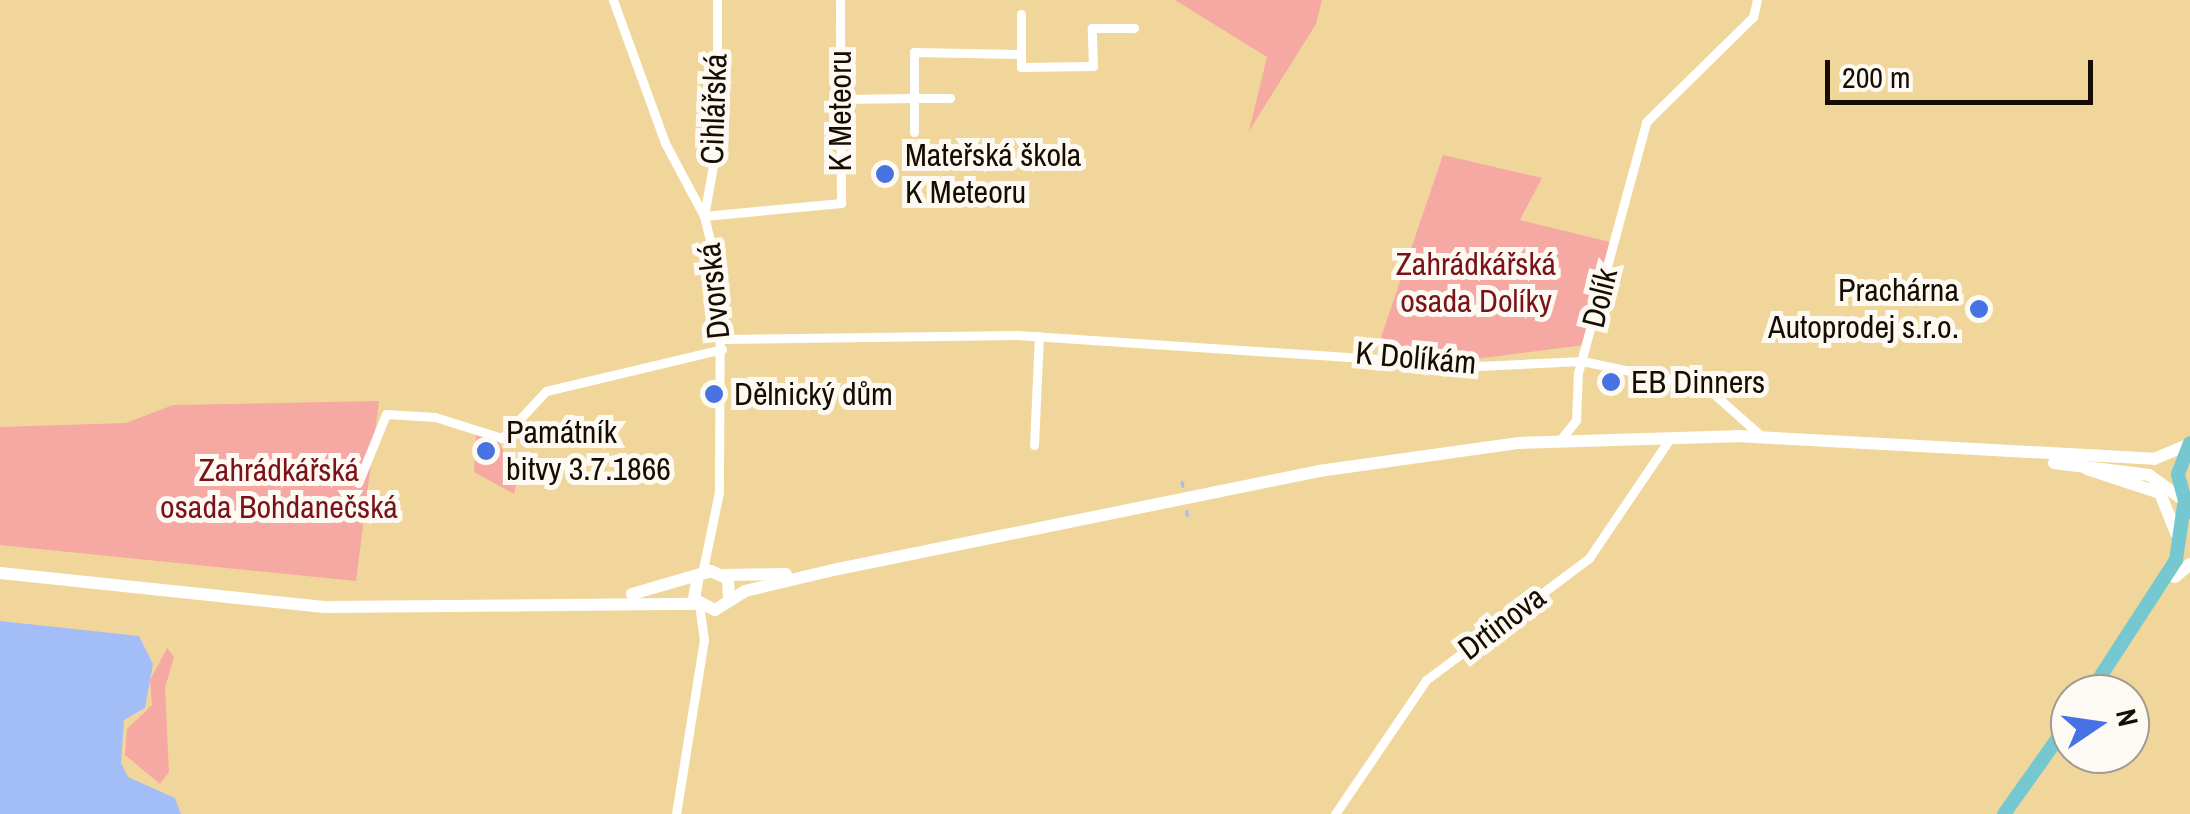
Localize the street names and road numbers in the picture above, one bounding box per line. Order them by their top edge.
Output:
street label: K Meteoru [821,50,859,172]
street label: Cihlářská [693,53,735,165]
street label: Dvorská [690,241,738,341]
street label: Dolík [1574,264,1626,332]
street label: K Dolíkám [1354,334,1478,382]
street label: Drtinova [1451,578,1553,668]

